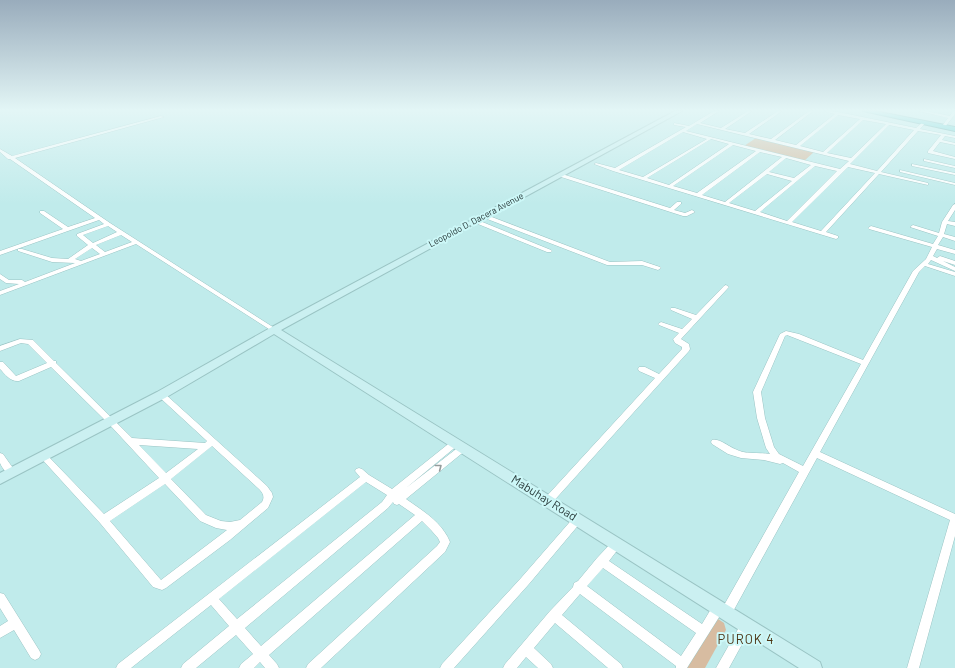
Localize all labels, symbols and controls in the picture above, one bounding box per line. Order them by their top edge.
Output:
street label: Leopoldo D. Dacera Avenue [426,190,525,249]
one-way arrow [435,464,442,471]
street label: Mabuhay Road [509,471,580,523]
district label: PUROK 4 [718,631,774,647]

